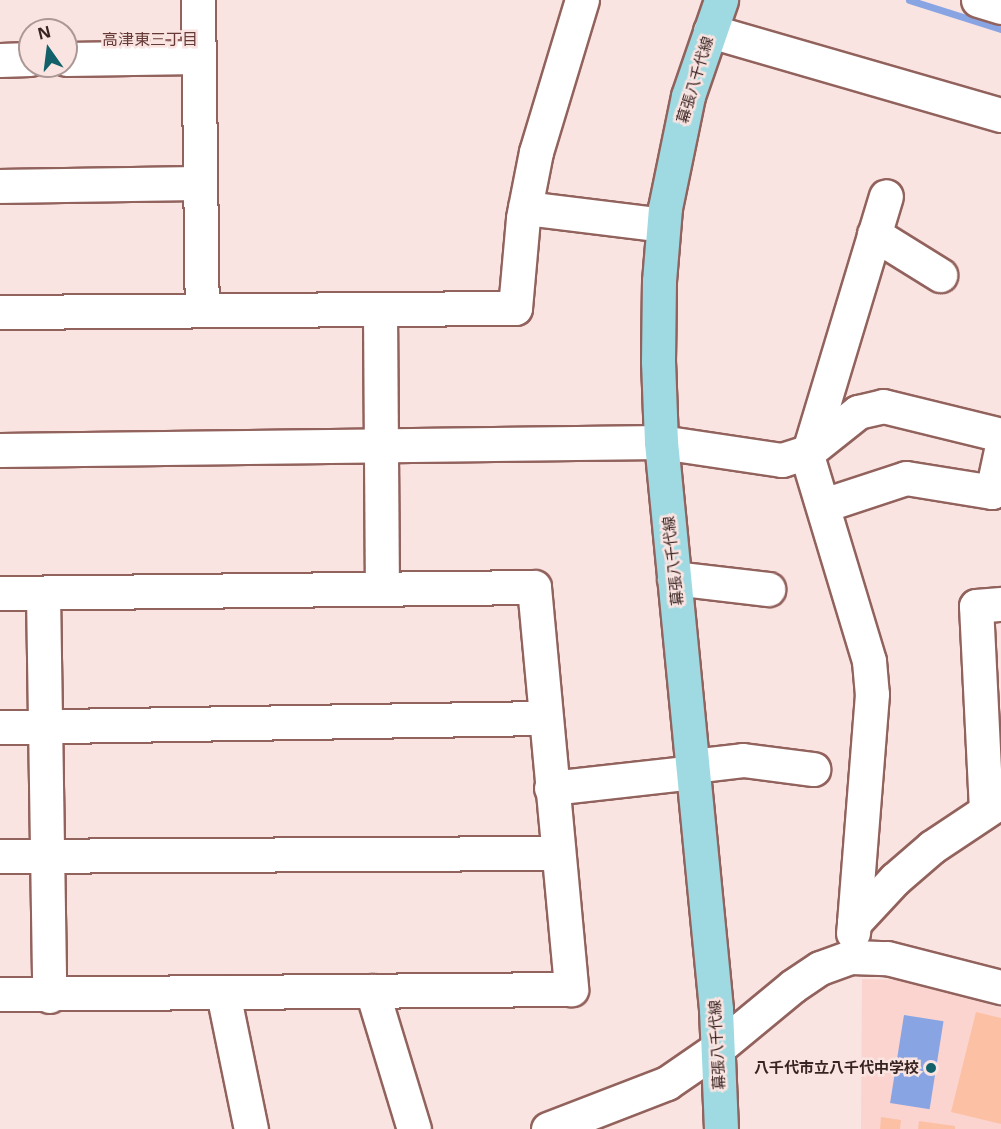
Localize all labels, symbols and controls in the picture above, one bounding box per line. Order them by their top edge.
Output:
north arrow [18,18,78,78]
text: N [35,20,53,45]
district label: 高津東三丁目 [102,29,198,49]
street label: 幕張八千代線 [673,34,717,126]
street label: 幕張八千代線 [659,515,687,607]
street label: 幕張八千代線 [706,1000,728,1090]
place label: 八千代市立八千代中学校 [754,1059,919,1077]
marker: 八千代市立八千代中学校 [924,1061,938,1075]

